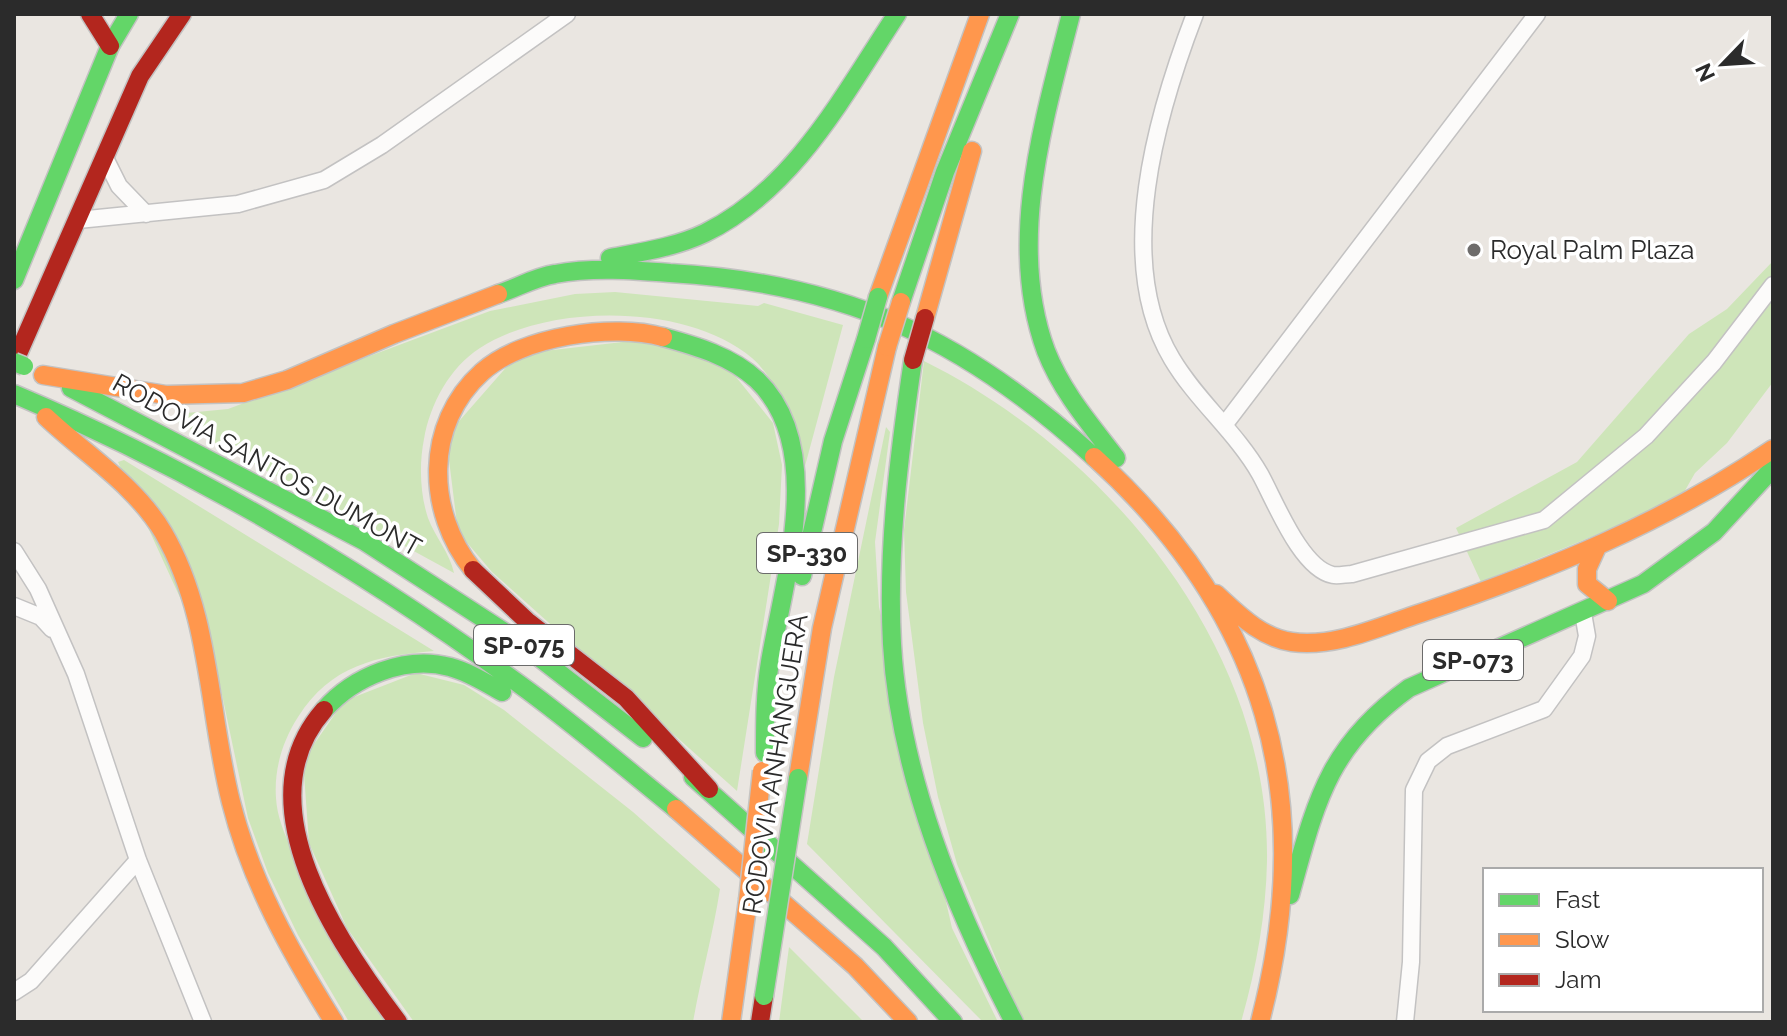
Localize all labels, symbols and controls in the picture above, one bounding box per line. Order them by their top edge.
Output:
north arrow [1683,24,1763,104]
text: N [1690,59,1720,86]
place label: Royal Palm Plaza [1490,235,1695,265]
marker: Royal Palm Plaza [1465,241,1483,259]
street label: RODOVIA SANTOS DUMONT [107,367,427,563]
road number: SP-330 [757,533,857,573]
street label: RODOVIA ANHANGUERA [736,611,814,916]
road number: SP-075 [474,625,574,665]
road number: SP-073 [1423,640,1523,680]
legend [1483,868,1763,1012]
text: Fast [1555,885,1600,914]
text: Slow [1555,925,1610,954]
text: Jam [1555,965,1601,994]

